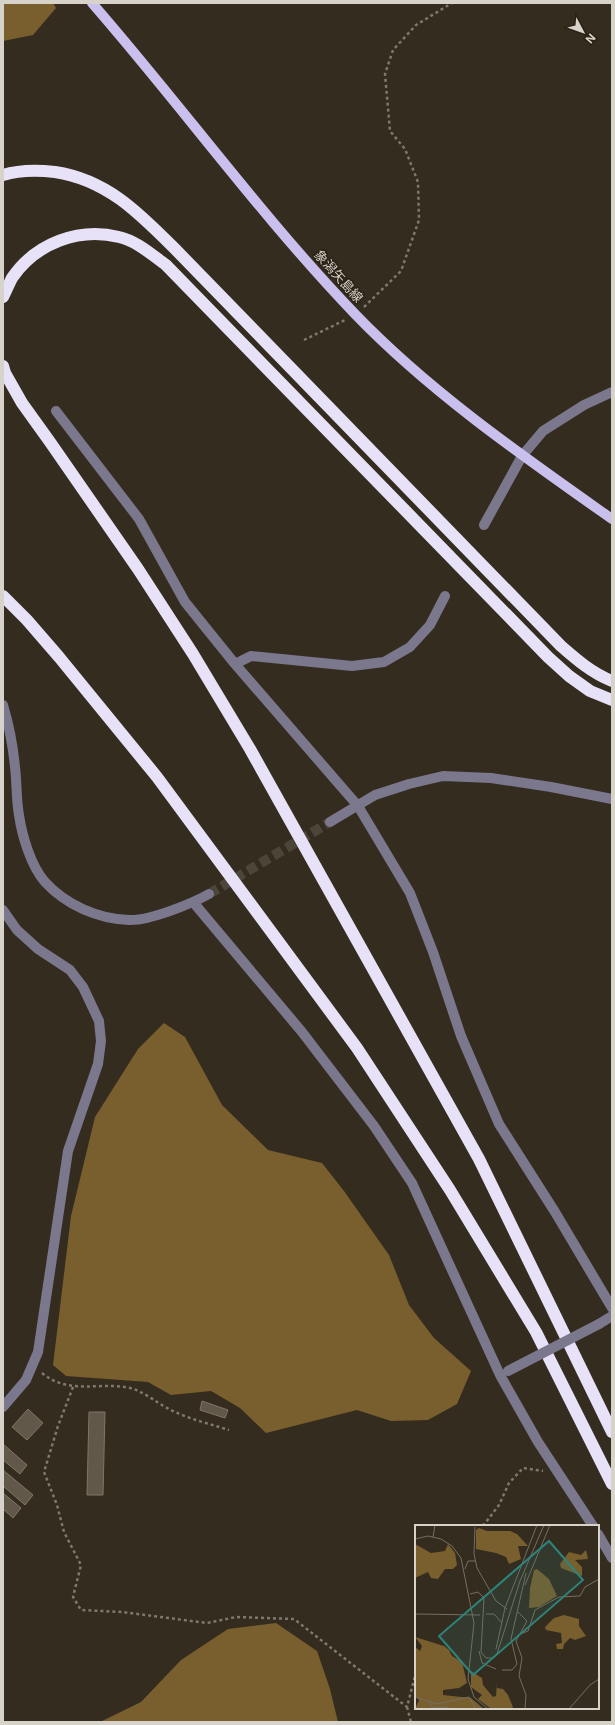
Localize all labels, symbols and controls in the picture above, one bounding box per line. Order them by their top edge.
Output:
north arrow [563,12,603,52]
text: N [583,31,599,46]
street label: 象潟矢島線 [311,246,367,306]
inset map [415,1525,599,1709]

